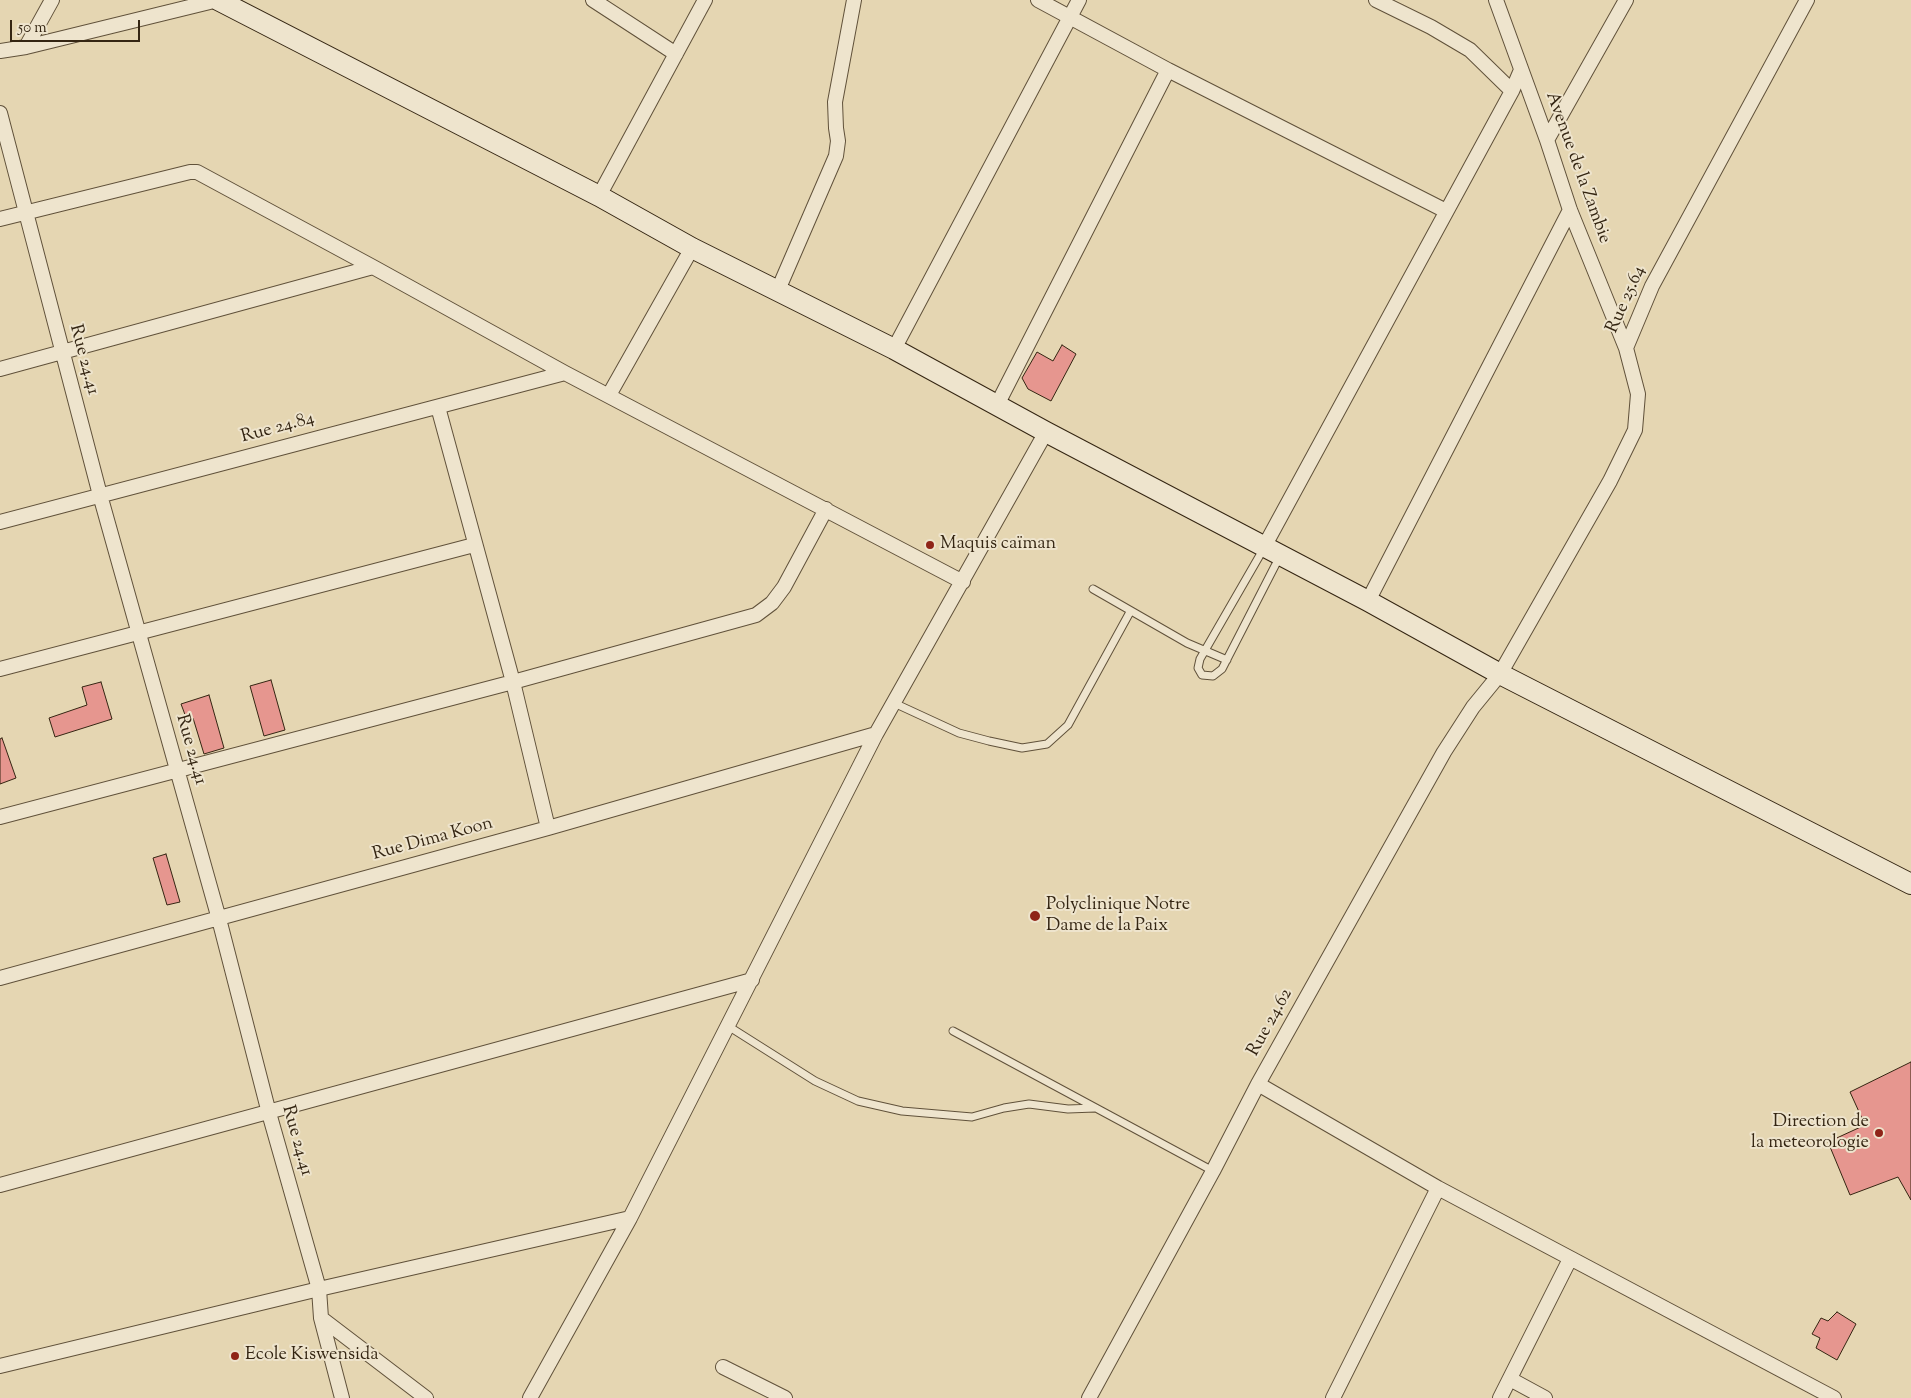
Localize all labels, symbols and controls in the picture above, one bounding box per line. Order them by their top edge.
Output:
scale bar [12,10,142,42]
text: 50 m [18,18,47,39]
street label: Avenue de la Zambie [1540,89,1614,247]
street label: Rue 25.64 [1603,263,1651,337]
street label: Rue 24.41 [63,322,103,398]
street label: Rue 24.84 [239,409,317,449]
place label: Maquis caïman [940,534,1056,556]
marker: Maquis caïman [924,539,936,551]
street label: Rue 24.41 [170,712,210,788]
street label: Rue Dima Koon [370,814,496,866]
place label: Polyclinique Notre Dame de la Paix [1046,895,1190,938]
marker: Polyclinique Notre Dame de la Paix [1028,909,1042,923]
street label: Rue 24.62 [1244,985,1298,1061]
street label: Rue 24.41 [276,1103,316,1179]
place label: Direction de la meteorologie [1751,1112,1869,1154]
marker: Direction de la meteorologie [1873,1127,1885,1139]
place label: Ecole Kiswensida [245,1345,379,1367]
marker: Ecole Kiswensida [229,1350,241,1362]

